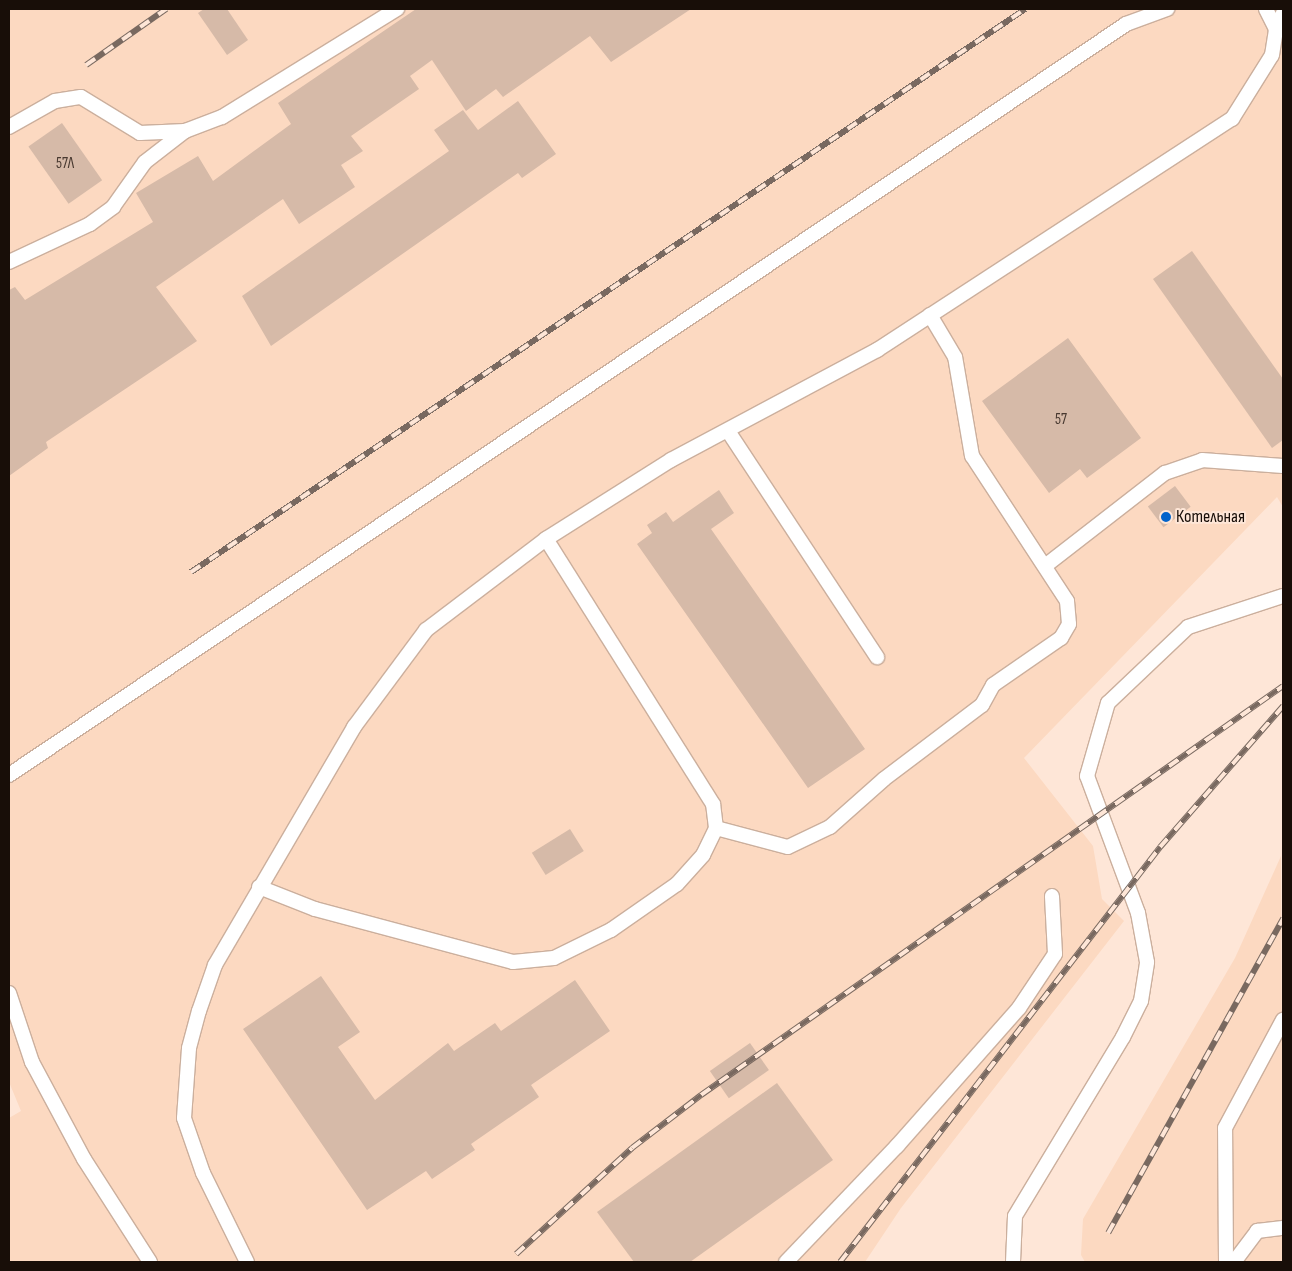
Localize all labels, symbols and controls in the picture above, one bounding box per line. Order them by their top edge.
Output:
house number: 57Л [56,155,74,173]
house number: 57 [1055,411,1067,429]
place label: Котельная [1176,506,1245,528]
marker: Котельная [1160,511,1172,523]

